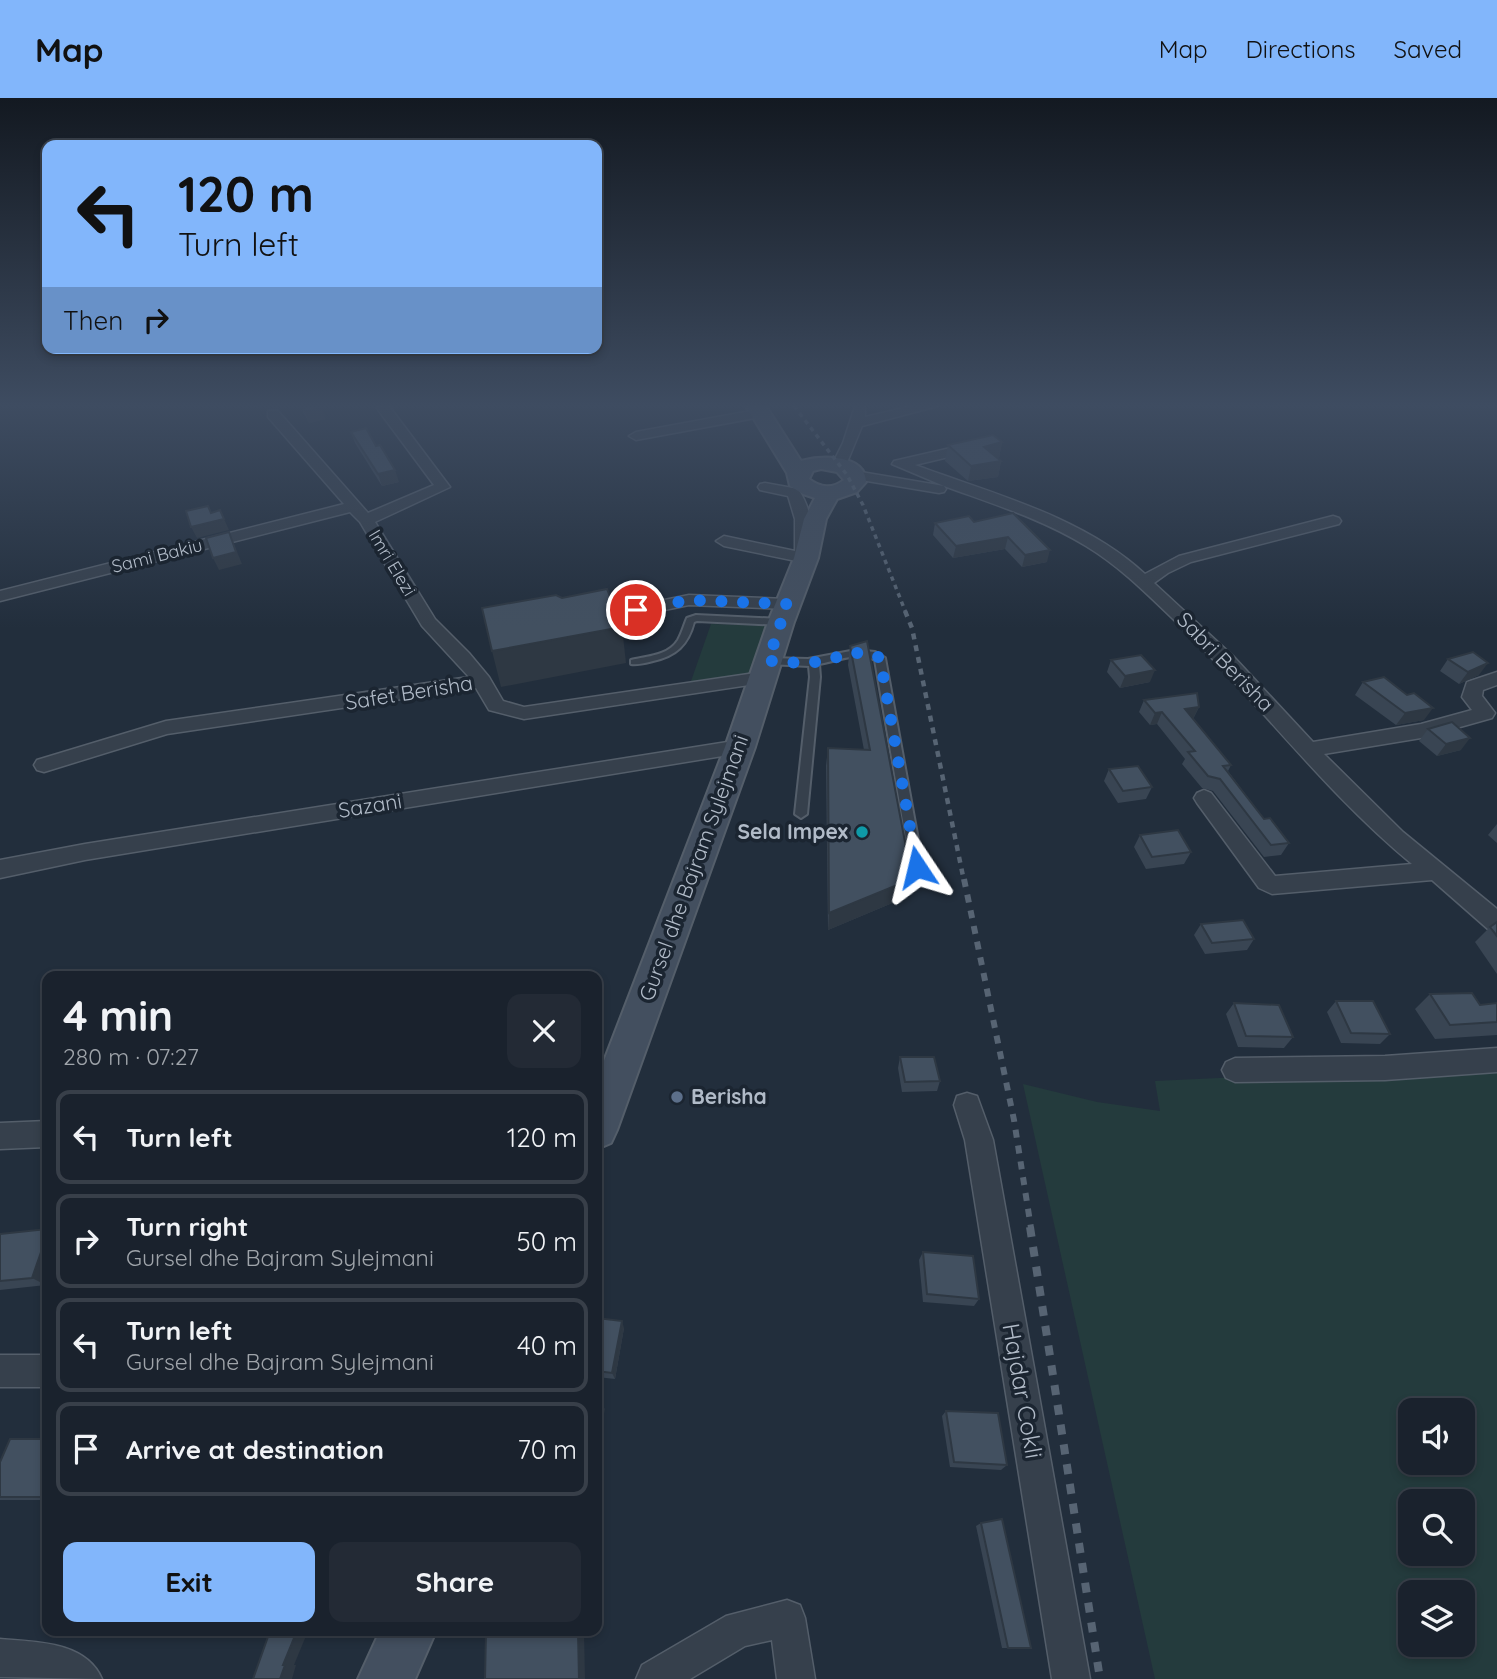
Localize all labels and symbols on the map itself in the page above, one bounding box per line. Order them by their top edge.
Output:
street label: Imri Elezi [364,525,421,600]
street label: Sami Bakiu [109,533,205,578]
pin [606,580,666,640]
street label: Sabri Berisha [1172,606,1280,716]
street label: Safet Berisha [343,669,474,715]
street label: Gursel dhe Bajram Sylejmani [633,731,753,1004]
street label: Sazani [336,787,403,823]
place label: Sela Impex [737,818,848,844]
marker: Sela Impex [854,824,870,840]
position arrow [880,830,954,904]
place label: Berisha [691,1083,767,1109]
marker: Berisha [669,1089,685,1105]
street label: Hajdar Cokli [996,1321,1050,1461]

